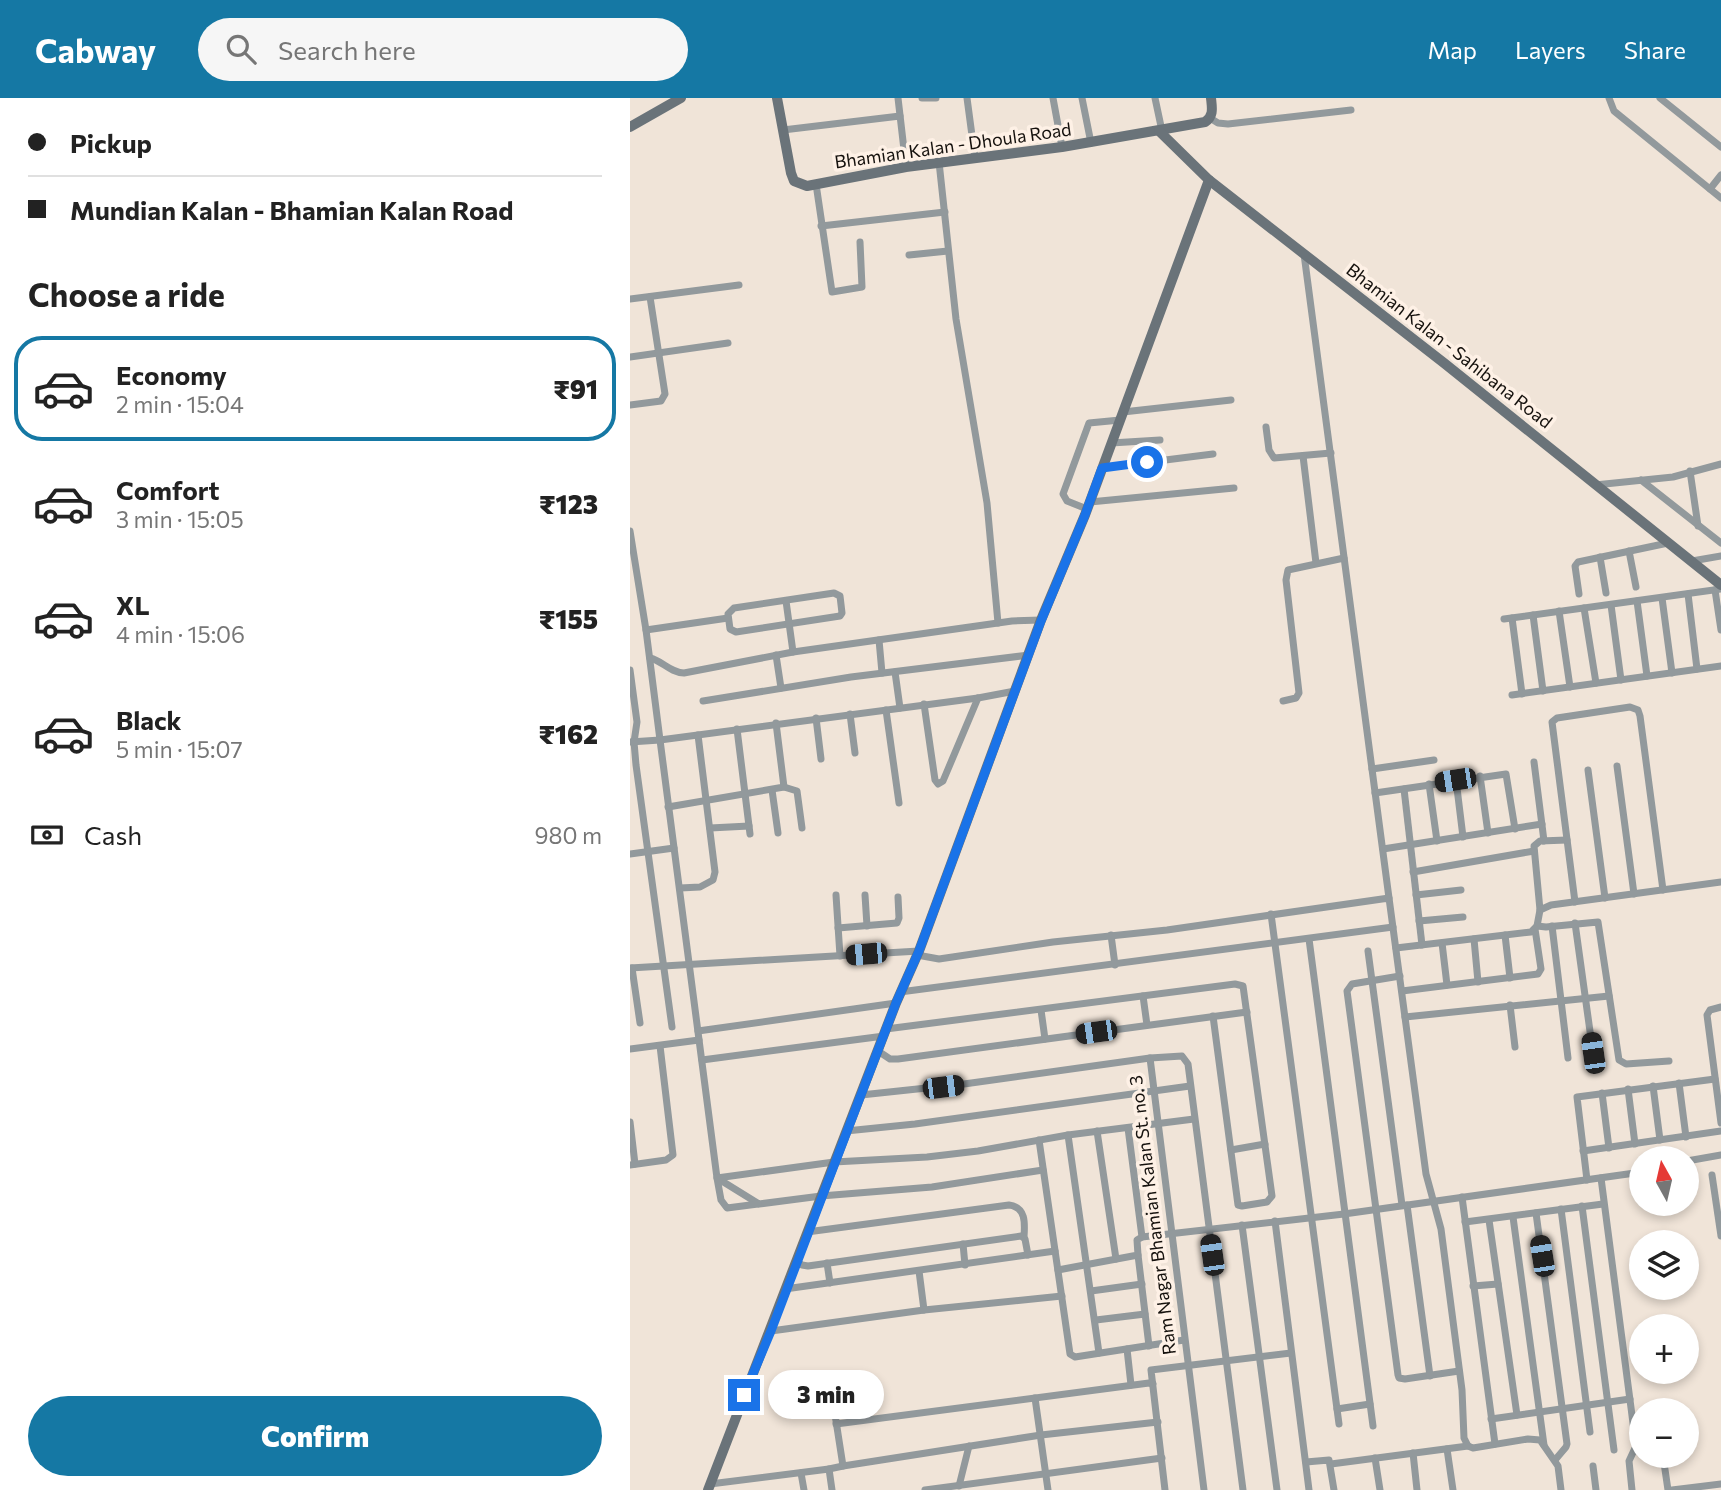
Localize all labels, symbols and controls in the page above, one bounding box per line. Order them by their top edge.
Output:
search box [198,18,688,81]
text: Cabway [35,29,156,70]
icon: search [222,30,260,68]
text: Search here [278,34,416,65]
text: Map [1428,35,1477,64]
text: Layers [1515,35,1586,64]
text: Share [1624,35,1686,64]
street label: Bhamian Kalan - Dhoula Road [833,117,1073,173]
text: Pickup [70,127,152,158]
text: Mundian Kalan - Bhamian Kalan Road [70,194,513,225]
street label: Bhamian Kalan - Sahibana Road [1342,258,1557,432]
text: Choose a ride [28,274,225,314]
icon: car [32,357,95,420]
text: Economy [116,359,227,390]
text: ₹91 [553,373,598,404]
text: 2 min · 15:04 [116,390,244,418]
route start [1131,446,1163,478]
icon: car [32,472,95,535]
text: Comfort [116,474,219,505]
text: ₹123 [539,488,598,519]
text: 3 min · 15:05 [116,505,244,533]
icon: car [32,587,95,650]
text: XL [116,589,150,620]
text: ₹155 [539,603,598,634]
text: 4 min · 15:06 [116,620,245,648]
icon: car [32,702,95,765]
text: Black [116,704,182,735]
text: ₹162 [538,718,598,749]
text: 5 min · 15:07 [116,735,243,763]
car [1433,766,1478,794]
icon: cash [28,816,66,854]
text: Cash [84,819,142,850]
text: 980 m [535,821,602,849]
car [845,942,888,966]
car [1074,1019,1119,1045]
car [1580,1031,1607,1075]
car [921,1074,966,1100]
street label: Ram Nagar Bhamian Kalan St. no. 3 [1124,1074,1180,1356]
north arrow [1629,1146,1699,1216]
map controls [1629,1146,1699,1468]
button: layers [1629,1230,1699,1300]
car [1199,1233,1226,1277]
car [1529,1234,1556,1278]
button: + [1629,1314,1699,1384]
callout: 3 min [768,1370,884,1420]
route end [728,1379,760,1411]
text: 3 min [797,1380,855,1408]
button: Confirm [28,1396,602,1476]
button: − [1629,1398,1699,1468]

